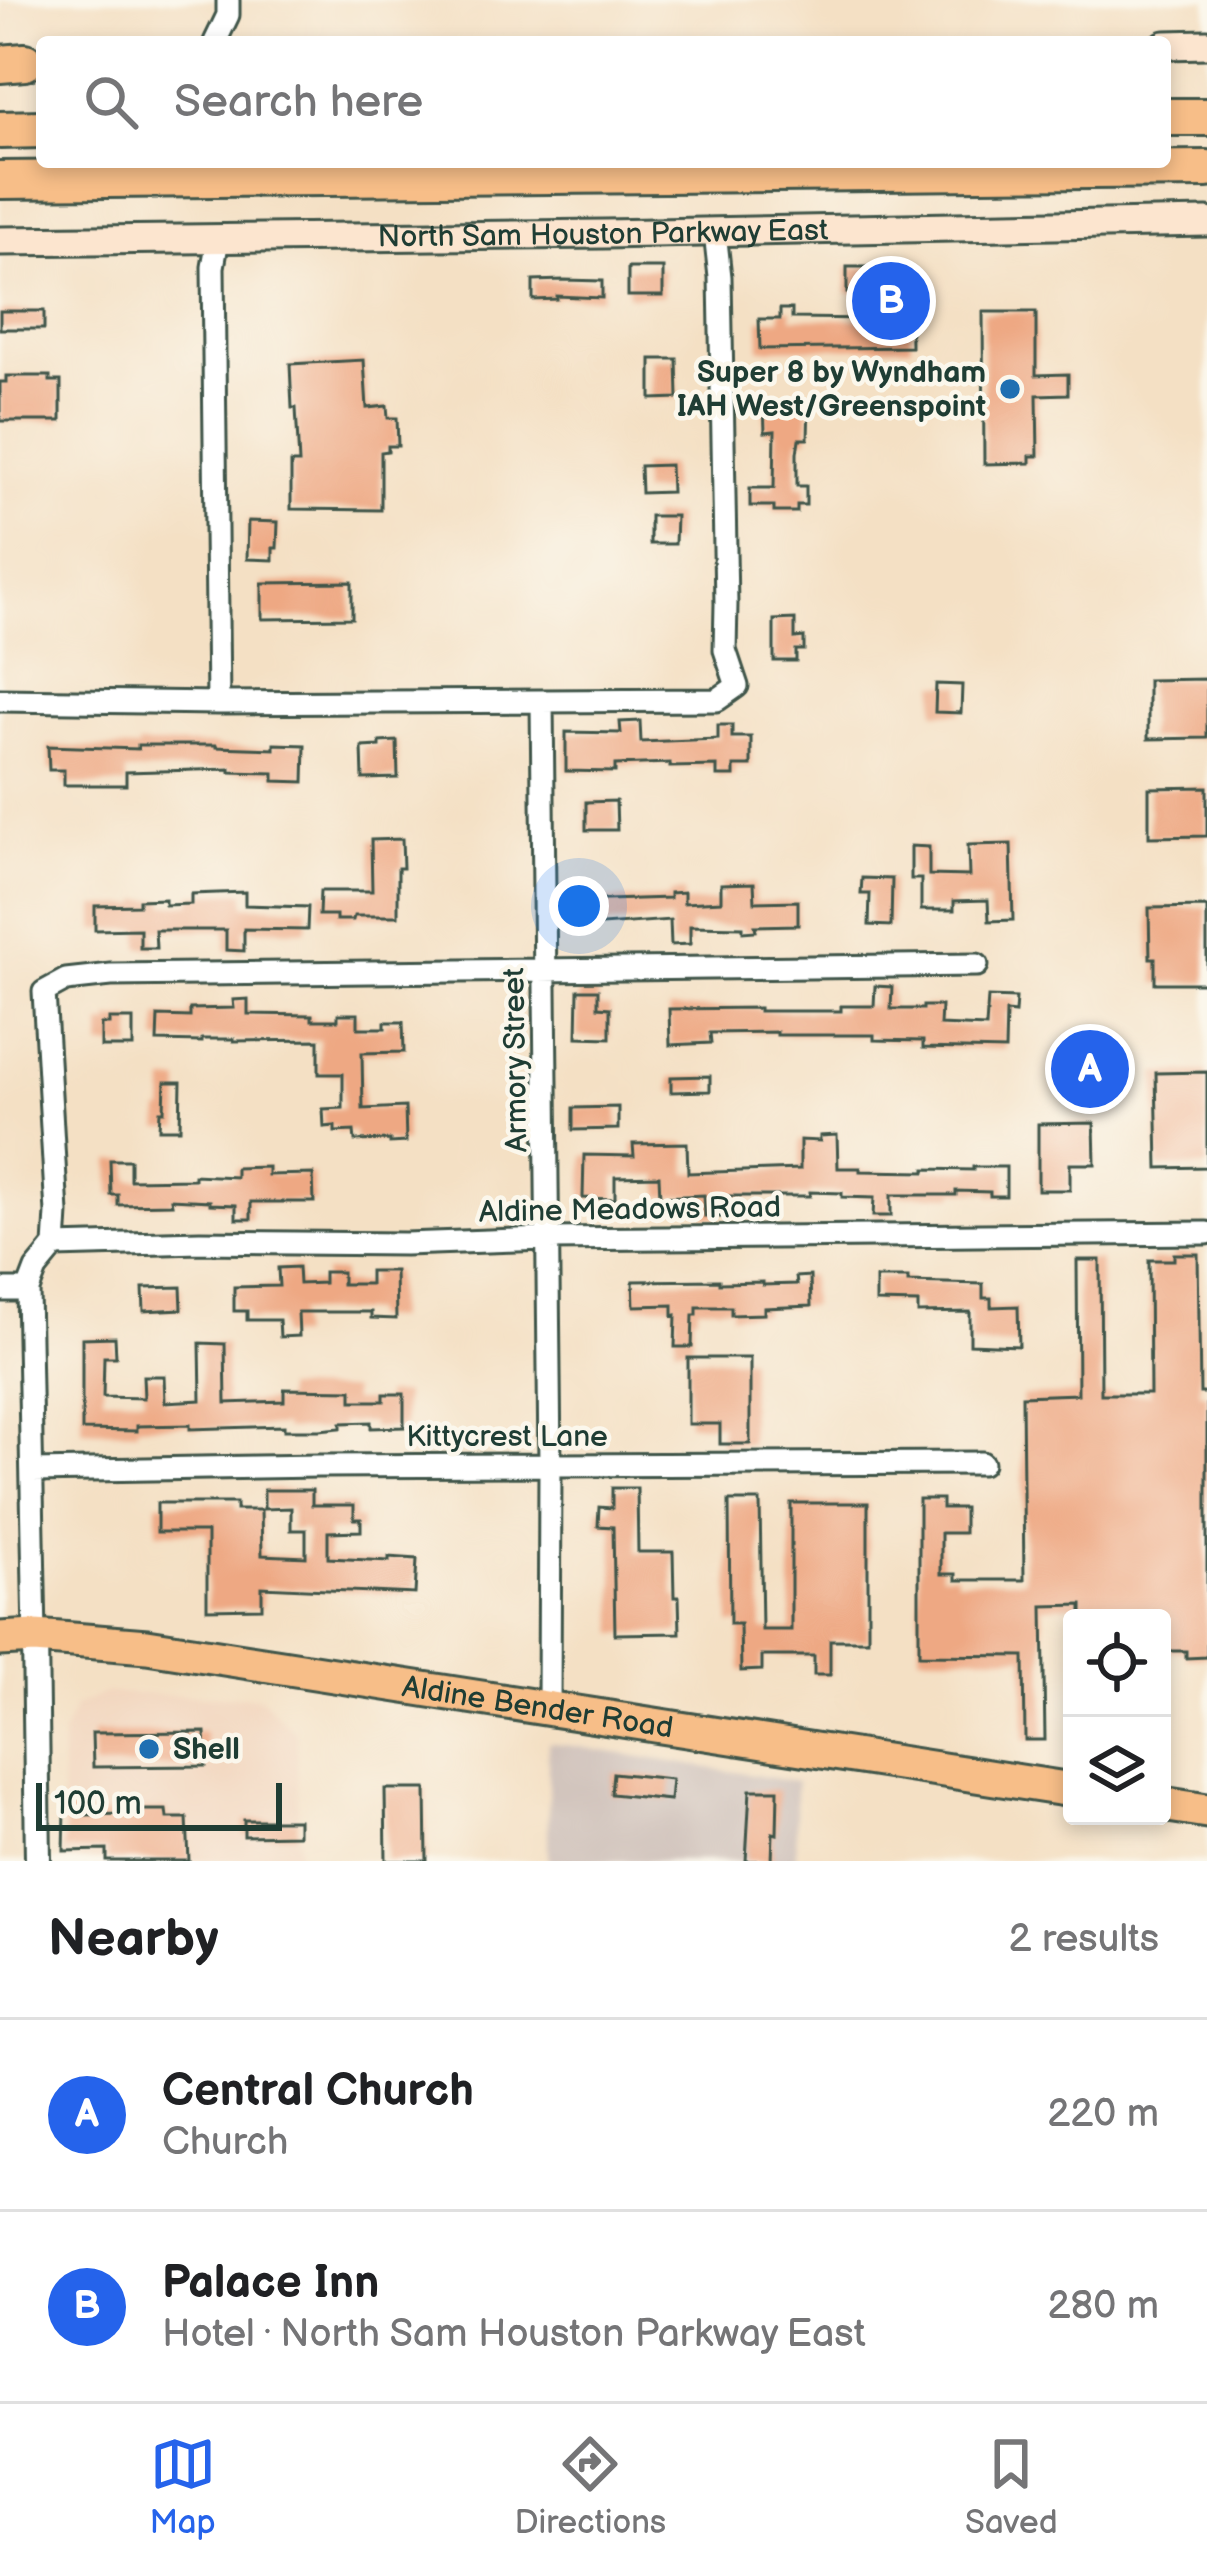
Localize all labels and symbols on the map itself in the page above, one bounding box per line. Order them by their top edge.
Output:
street label: North Sam Houston Parkway East [378,213,829,256]
pin: B [852,256,930,346]
place label: Super 8 by Wyndham IAH West/Greenspoint [677,355,986,425]
marker: Super 8 by Wyndham IAH West/Greenspoint [997,376,1023,402]
your location [549,876,609,936]
street label: Armory Street [496,967,536,1153]
pin: A [1051,1024,1129,1114]
street label: Aldine Meadows Road [479,1189,781,1231]
street label: Kittycrest Lane [406,1419,608,1455]
street label: Aldine Bender Road [400,1669,676,1747]
place label: Shell [173,1732,240,1768]
marker: Shell [136,1736,162,1762]
scale bar [36,1777,282,1830]

